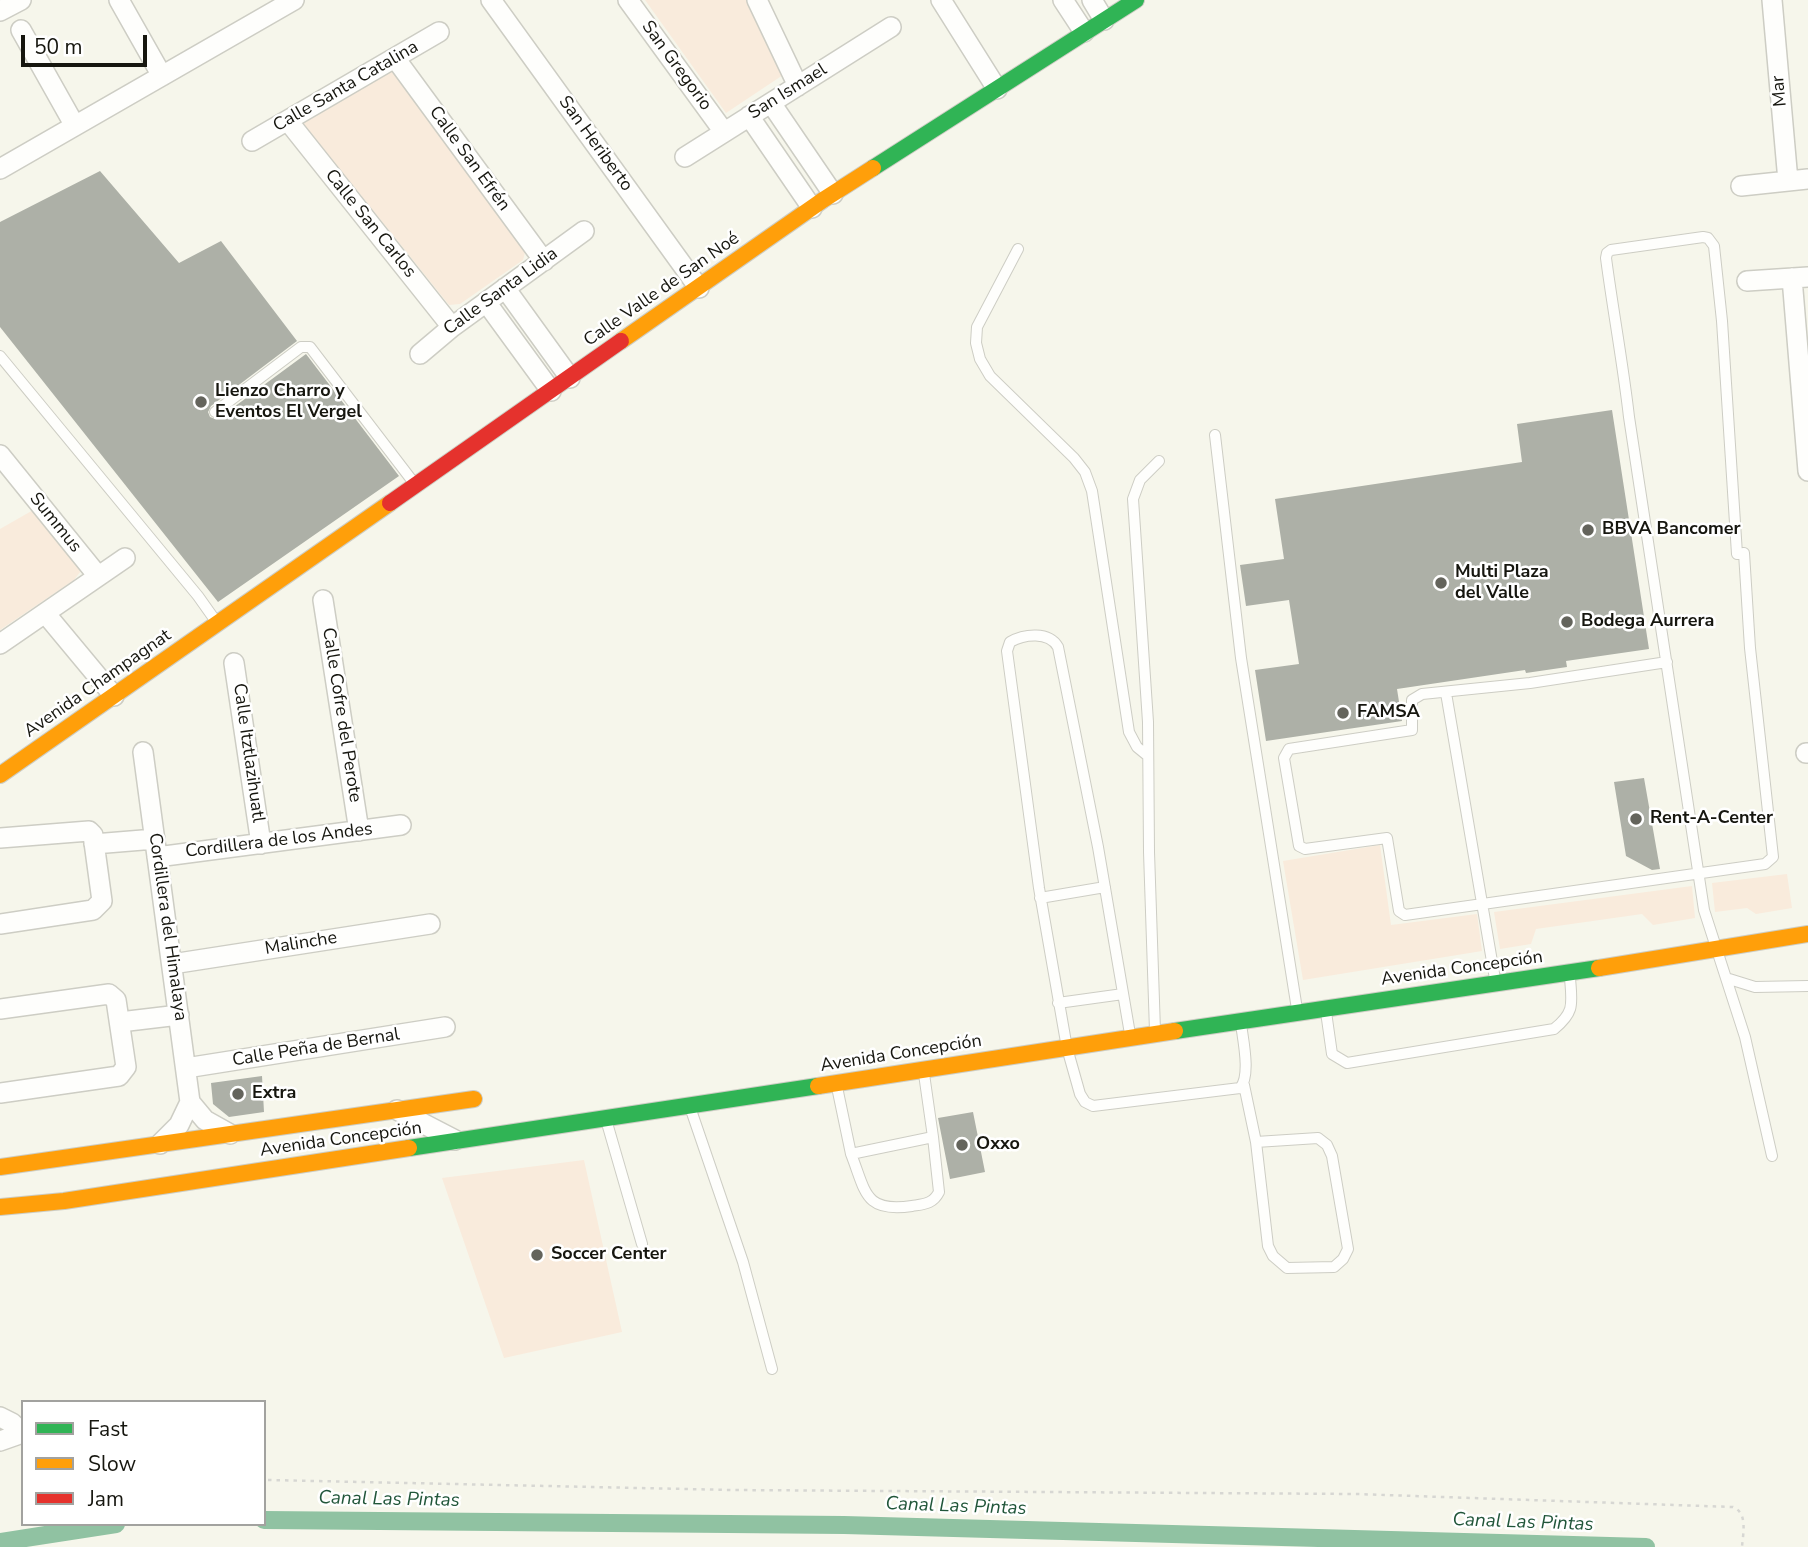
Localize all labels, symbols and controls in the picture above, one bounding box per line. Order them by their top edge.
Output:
street label: San Gregorio [636,17,716,115]
scale bar [24,21,150,65]
text: 50 m [34,33,83,61]
street label: Calle Santa Catalina [270,37,422,137]
street label: San Ismael [745,59,831,125]
street label: Mar [1768,74,1792,108]
street label: San Heriberto [553,92,637,196]
street label: Calle San Efrén [424,102,514,216]
street label: Calle San Carlos [320,165,420,283]
street label: Calle Valle de San Noé [580,228,744,352]
street label: Calle Santa Lidia [440,243,562,341]
place label: Lienzo Charro y Eventos El Vergel [215,381,362,424]
marker: Lienzo Charro y Eventos El Vergel [193,394,209,410]
street label: Summus [24,489,86,557]
place label: BBVA Bancomer [1602,519,1741,541]
marker: BBVA Bancomer [1580,522,1596,538]
place label: Multi Plaza del Valle [1455,562,1549,604]
marker: Multi Plaza del Valle [1433,575,1449,591]
place label: Bodega Aurrera [1581,611,1714,633]
marker: Bodega Aurrera [1559,614,1575,630]
street label: Avenida Champagnat [20,625,176,743]
street label: Calle Cofre del Perote [317,626,365,804]
street label: Calle Itztlazihuatl [228,682,268,824]
place label: FAMSA [1357,702,1420,724]
marker: FAMSA [1335,705,1351,721]
place label: Rent-A-Center [1650,808,1773,830]
marker: Rent-A-Center [1628,811,1644,827]
street label: Cordillera de los Andes [184,819,374,863]
street label: Cordillera del Himalaya [143,832,191,1022]
street label: Malinche [263,928,339,960]
street label: Avenida Concepción [1380,947,1544,991]
street label: Calle Peña de Bernal [231,1024,401,1072]
street label: Avenida Concepción [819,1031,983,1077]
place label: Extra [252,1083,296,1105]
marker: Extra [230,1086,246,1102]
street label: Avenida Concepción [259,1118,423,1162]
place label: Oxxo [976,1134,1020,1156]
marker: Oxxo [954,1137,970,1153]
place label: Soccer Center [551,1244,667,1266]
marker: Soccer Center [529,1247,545,1263]
legend [21,1400,266,1526]
text: Fast [88,1415,128,1443]
text: Slow [88,1450,136,1478]
text: Jam [88,1485,124,1513]
water label: Canal Las Pintas [318,1487,460,1513]
water label: Canal Las Pintas [885,1493,1027,1521]
water label: Canal Las Pintas [1452,1509,1594,1537]

